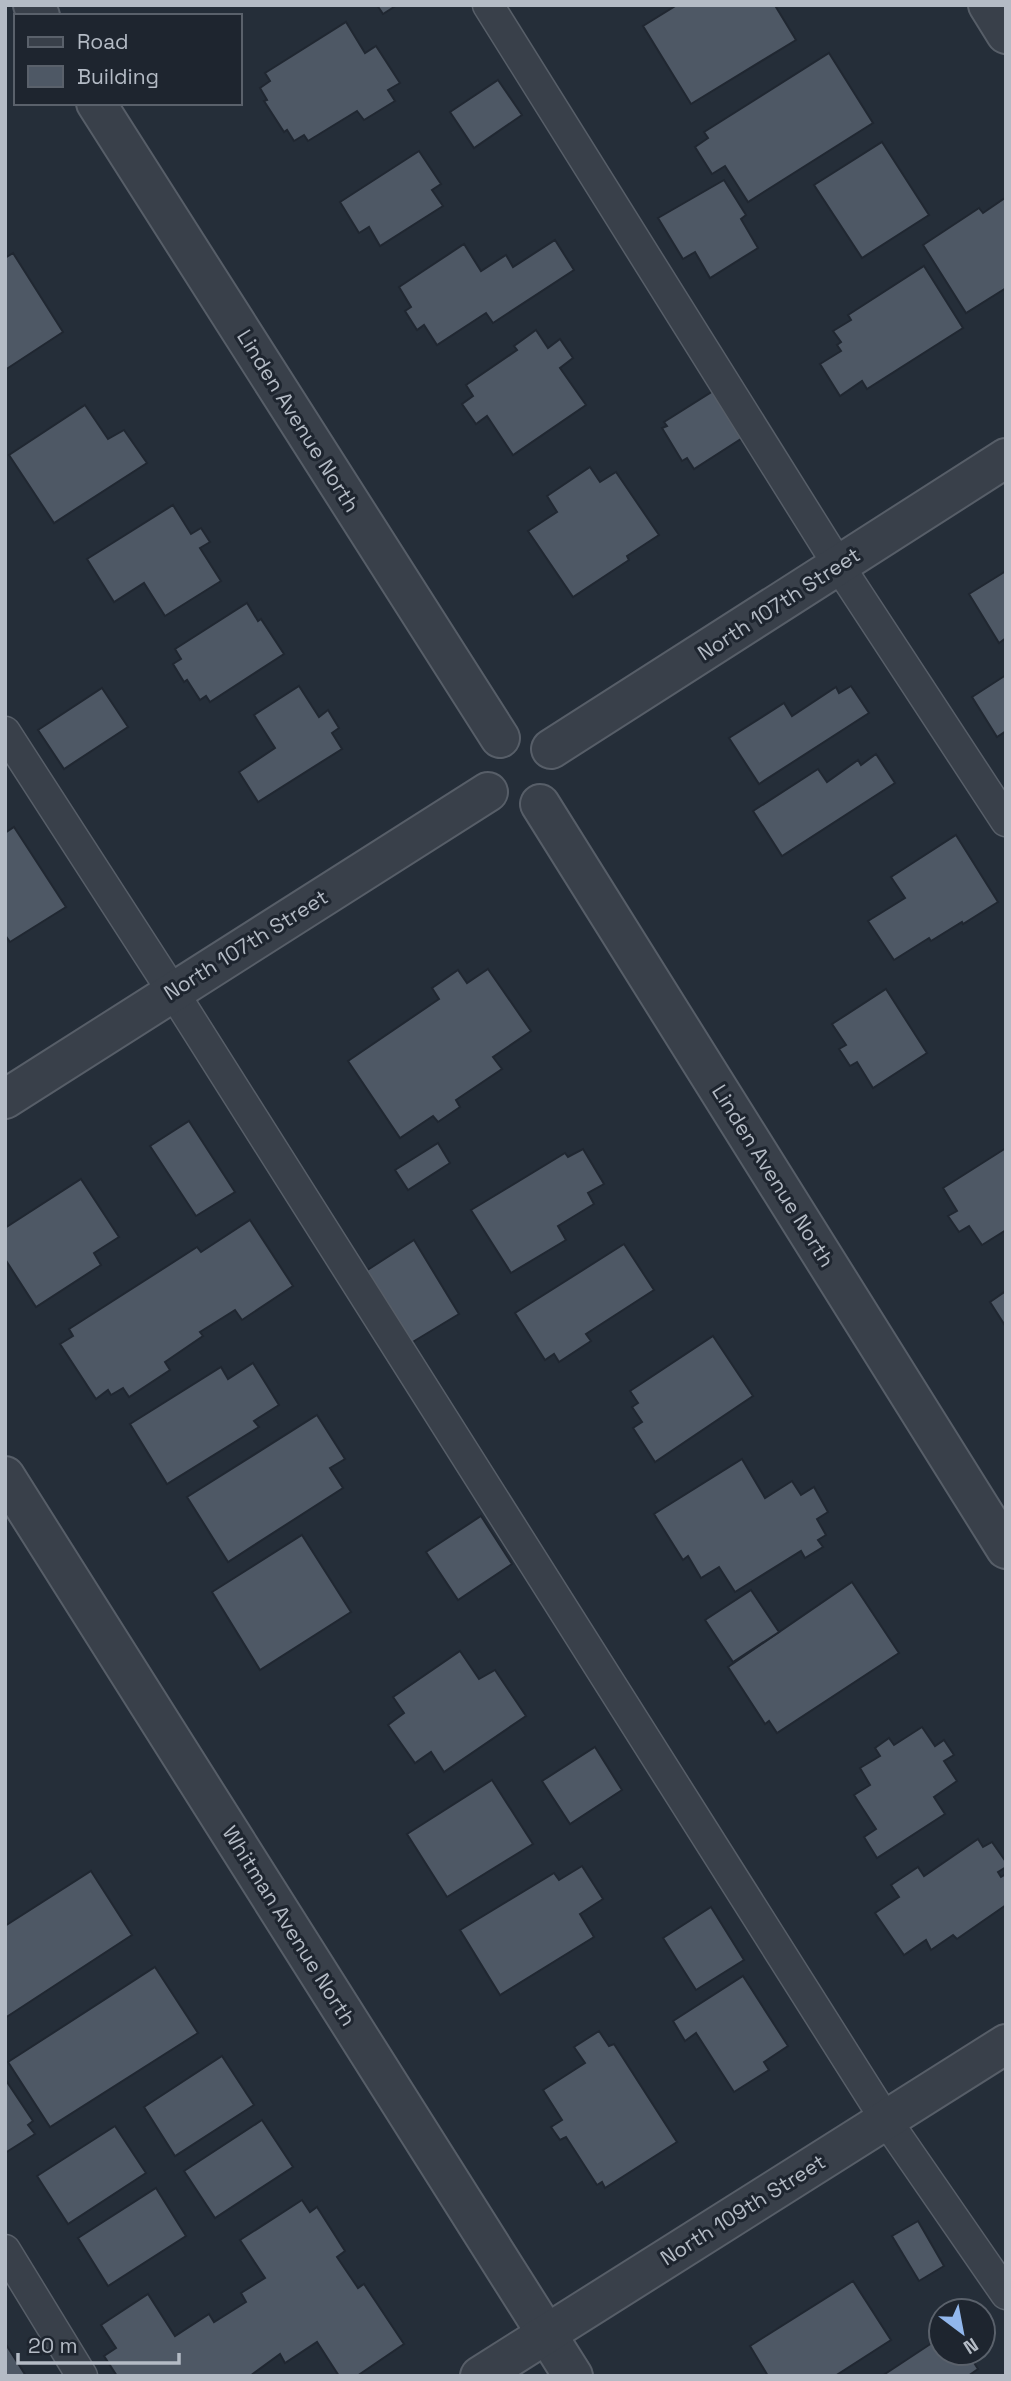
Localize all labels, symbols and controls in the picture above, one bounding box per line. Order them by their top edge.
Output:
legend [14,14,242,105]
text: Road [77,28,129,55]
text: Building [77,63,159,90]
street label: Linden Avenue North [231,324,366,517]
street label: North 107th Street [692,541,865,666]
street label: North 107th Street [159,883,333,1006]
street label: Linden Avenue North [706,1079,841,1272]
street label: Whitman Avenue North [217,1821,362,2031]
street label: North 109th Street [655,2148,830,2271]
north arrow [927,2297,997,2367]
scale bar [18,2322,178,2366]
text: 20 m [28,2332,78,2359]
text: N [959,2332,983,2360]

